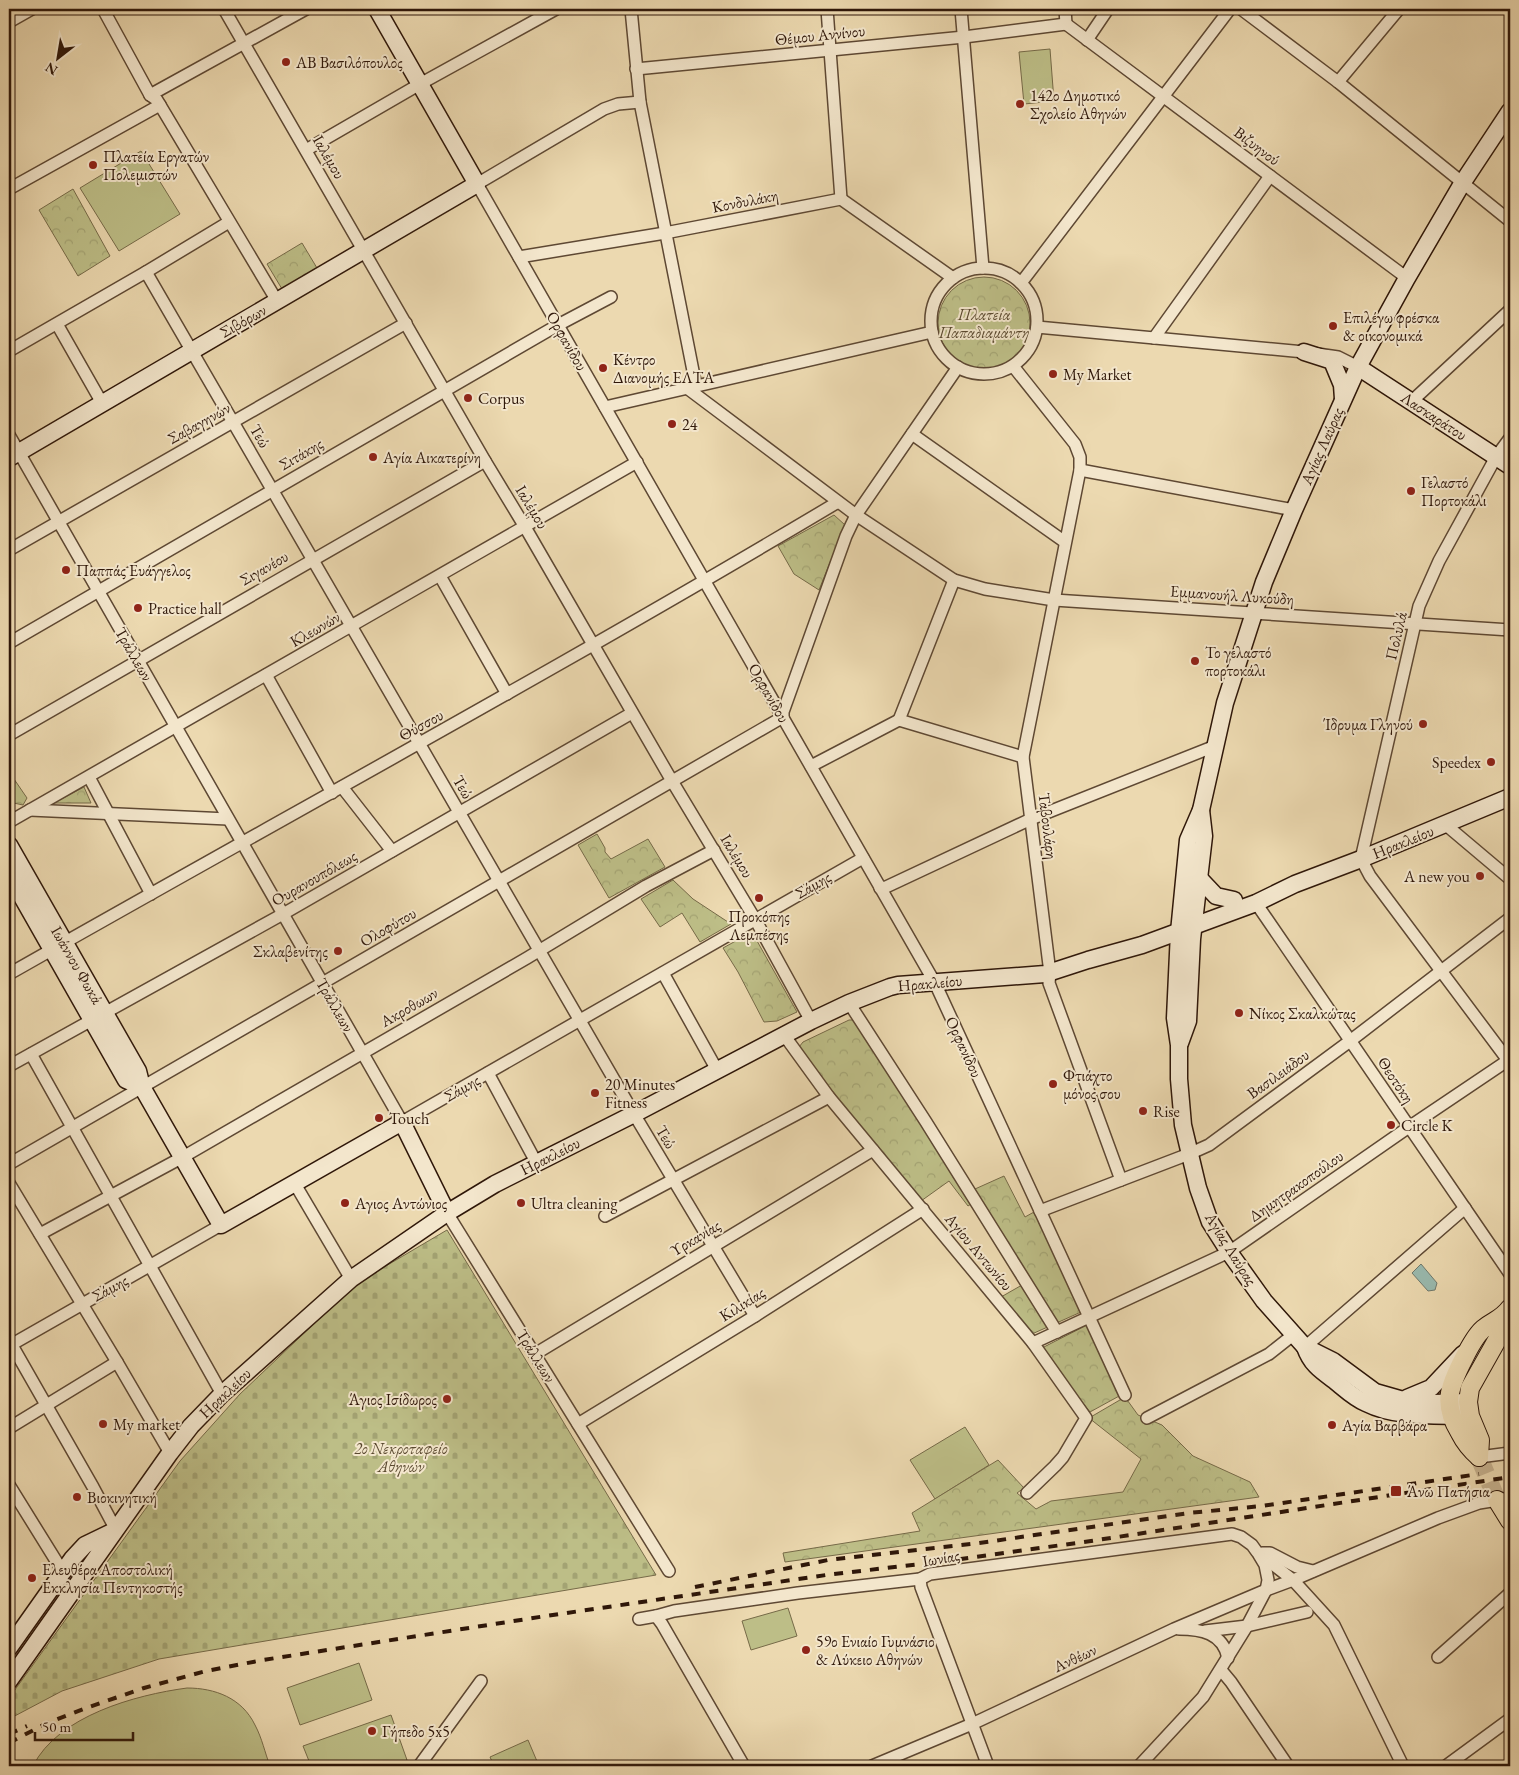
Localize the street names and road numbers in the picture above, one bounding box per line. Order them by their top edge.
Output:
street label: Θέμου Αννίνου [774,20,866,50]
street label: Βιζυηνού [1230,122,1284,170]
street label: Ιαλέμου [308,131,350,183]
street label: Κονδυλάκη [710,184,780,218]
street label: Σιβόρων [216,299,270,343]
street label: Ορφανίδου [542,308,592,375]
street label: Λασκαράτου [1396,386,1471,445]
street label: Σαβαγηνών [164,397,234,449]
street label: Αγίας Λαύρας [1295,404,1349,489]
street label: Τεώ [245,421,275,451]
street label: Σιτάκης [275,433,327,475]
street label: Ιαλέμου [511,481,553,533]
street label: Σιγανέου [236,546,292,590]
street label: Εμμανουήλ Λυκούδη [1169,580,1295,610]
street label: Κλεωνών [286,606,344,652]
street label: Πολυλά [1380,609,1412,662]
street label: Τράλλεων [110,623,158,685]
street label: Ορφανίδου [744,660,794,727]
street label: Θύσσου [395,704,447,746]
street label: Τεώ [448,772,478,802]
street label: Ταβουλάρη [1033,792,1063,860]
street label: Ηρακλείου [1369,820,1437,864]
street label: Ιαλέμου [716,830,758,882]
street label: Ουρανουπόλεως [268,845,361,911]
street label: Σάμης [791,866,835,904]
street label: Ολοφύτου [356,902,420,951]
street label: Ιωάννου Φωκά [46,922,108,1008]
street label: Ηρακλείου [897,970,963,996]
street label: Τράλλεων [311,974,359,1036]
street label: Ακροθωων [376,982,442,1032]
street label: Ορφανίδου [941,1013,987,1081]
street label: Βασιλειάδου [1243,1044,1313,1104]
street label: Θεοτόκη [1373,1053,1419,1107]
street label: Σάμης [440,1069,484,1107]
street label: Τεώ [651,1121,681,1153]
street label: Ηρακλείου [516,1132,584,1180]
street label: Δημητρακοπούλου [1244,1145,1348,1226]
street label: Αγίου Αντωνίου [940,1208,1018,1295]
street label: Αγίας Λαύρας [1200,1208,1262,1290]
street label: Υρκανίας [666,1214,725,1261]
street label: Σάμης [88,1269,132,1306]
street label: Κιλικίας [715,1282,769,1326]
street label: Τράλλεων [511,1325,561,1387]
street label: Ηρακλείου [195,1363,256,1423]
street label: Ιωνίας [921,1544,962,1572]
street label: Ανθέων [1049,1639,1100,1678]

